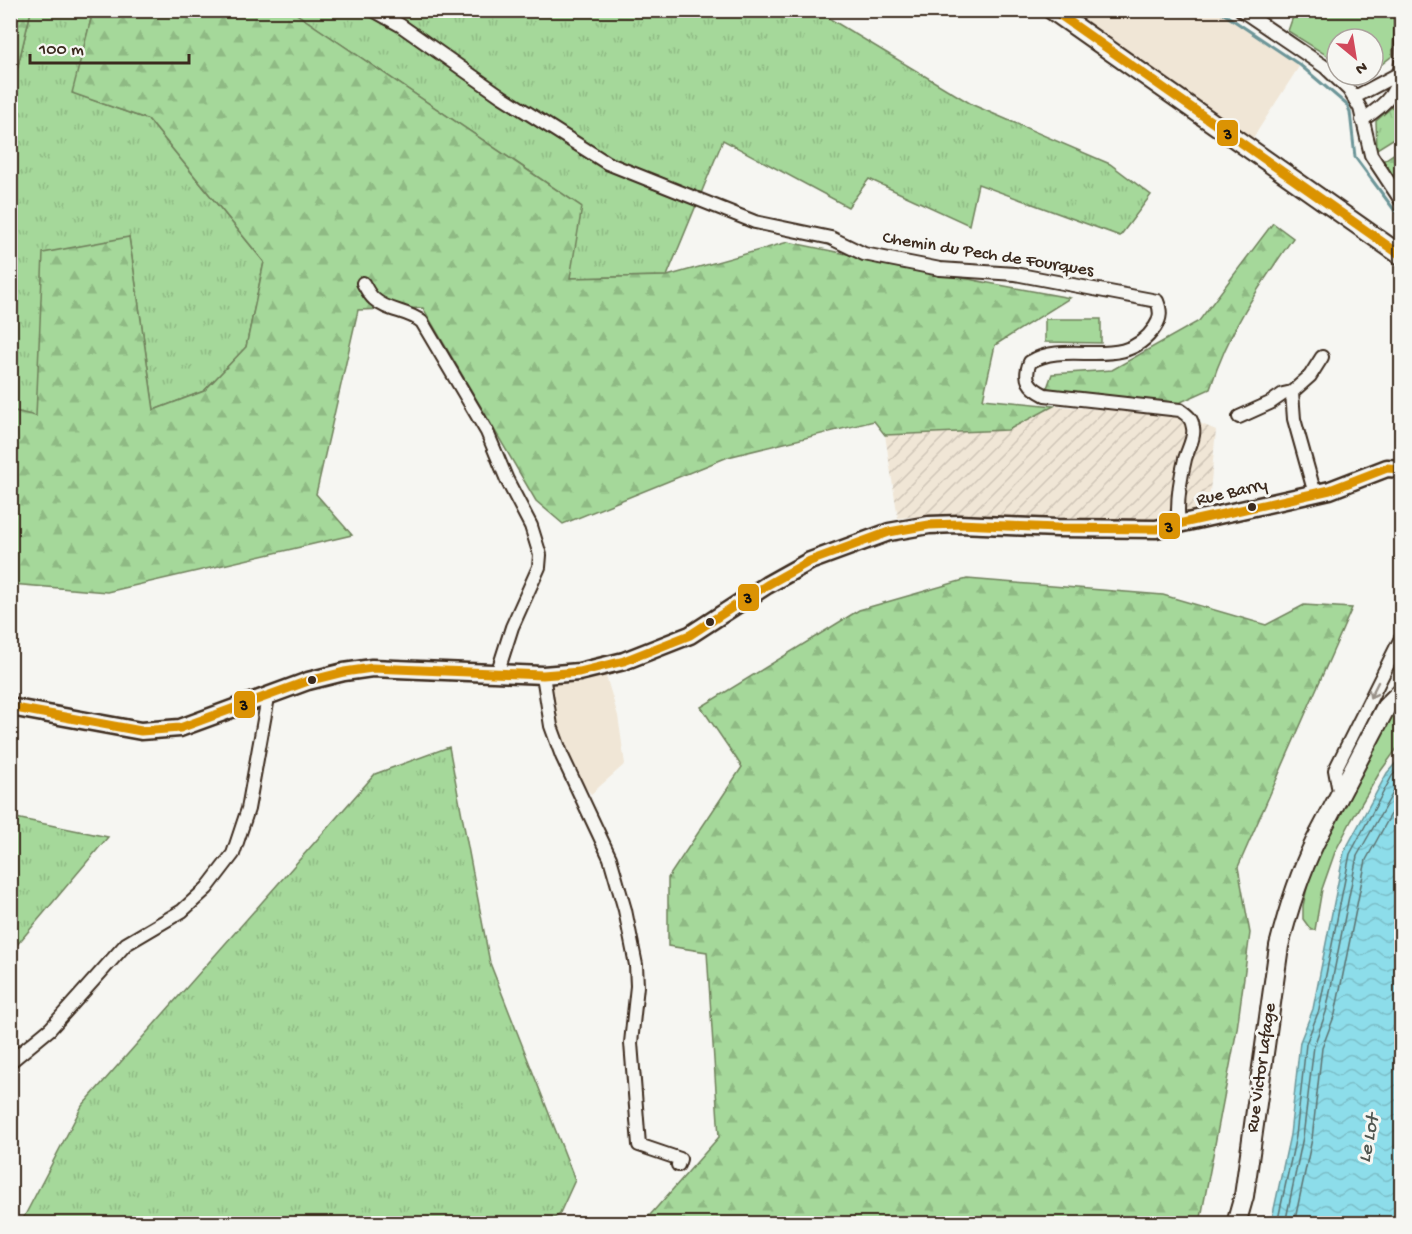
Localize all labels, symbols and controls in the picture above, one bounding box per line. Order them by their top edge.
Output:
scale bar [30,27,189,65]
north arrow [1325,27,1385,87]
text: 100 m [38,40,84,61]
text: N [1351,56,1370,78]
line badge: 3 [1216,119,1239,147]
text: 3 [1223,127,1232,146]
street label: Chemin du Pech de Fourques [881,228,1096,282]
street label: Rue Barry [1194,475,1270,511]
unlabelled marker [1246,501,1258,513]
line badge: 3 [1158,512,1181,540]
text: 3 [1164,520,1173,539]
line badge: 3 [737,583,760,612]
text: 3 [743,591,752,610]
unlabelled marker [704,616,716,628]
unlabelled marker [306,674,318,686]
one-way arrow [1368,681,1380,699]
line badge: 3 [233,690,256,719]
text: 3 [239,698,248,717]
street label: Rue Victor Lafage [1243,1001,1282,1134]
water label: Le Lot [1354,1109,1387,1165]

